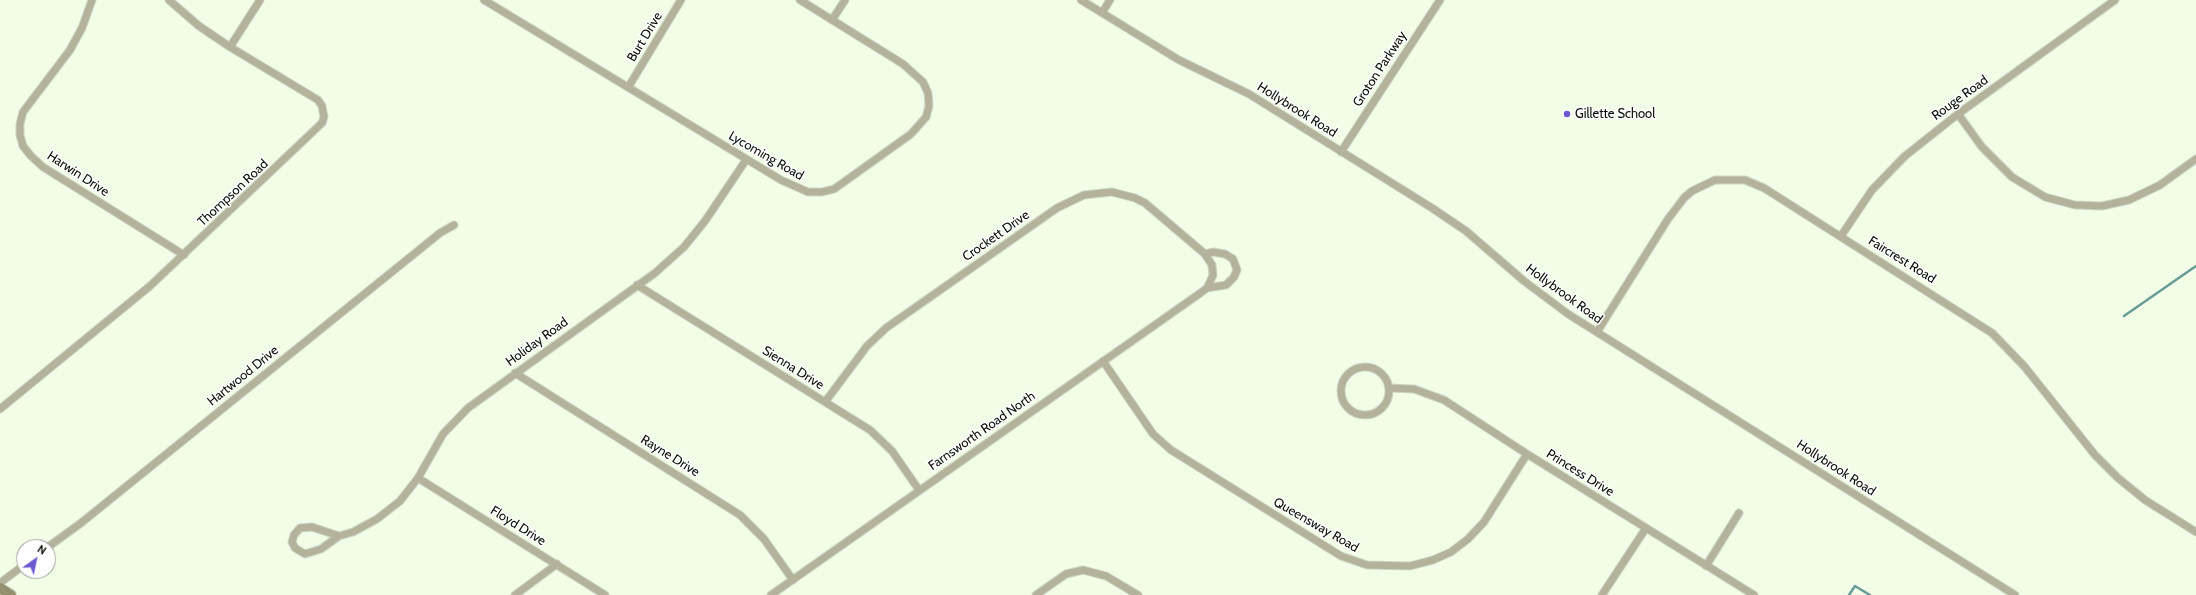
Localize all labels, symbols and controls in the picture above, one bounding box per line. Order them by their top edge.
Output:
street label: Burt Drive [624,9,666,65]
street label: Groton Parkway [1350,28,1410,110]
street label: Rouge Road [1929,72,1991,124]
street label: Hollybrook Road [1254,79,1340,141]
place label: Gillette School [1575,106,1655,122]
marker: Gillette School [1562,109,1572,119]
street label: Lycoming Road [726,128,806,184]
street label: Harwin Drive [44,148,112,200]
street label: Thompson Road [195,156,271,230]
street label: Crockett Drive [960,207,1032,265]
street label: Faircrest Road [1865,233,1939,287]
street label: Hollybrook Road [1523,261,1605,327]
street label: Holiday Road [503,314,571,370]
street label: Hartwood Drive [204,343,282,409]
street label: Sienna Drive [759,343,827,393]
street label: Farnsworth Road North [926,388,1038,474]
street label: Rayne Drive [638,432,702,480]
street label: Hollybrook Road [1794,437,1878,499]
street label: Princess Drive [1543,446,1617,500]
street label: Queensway Road [1271,494,1361,556]
street label: Floyd Drive [487,503,549,549]
north arrow [16,539,56,579]
text: N [35,542,49,558]

